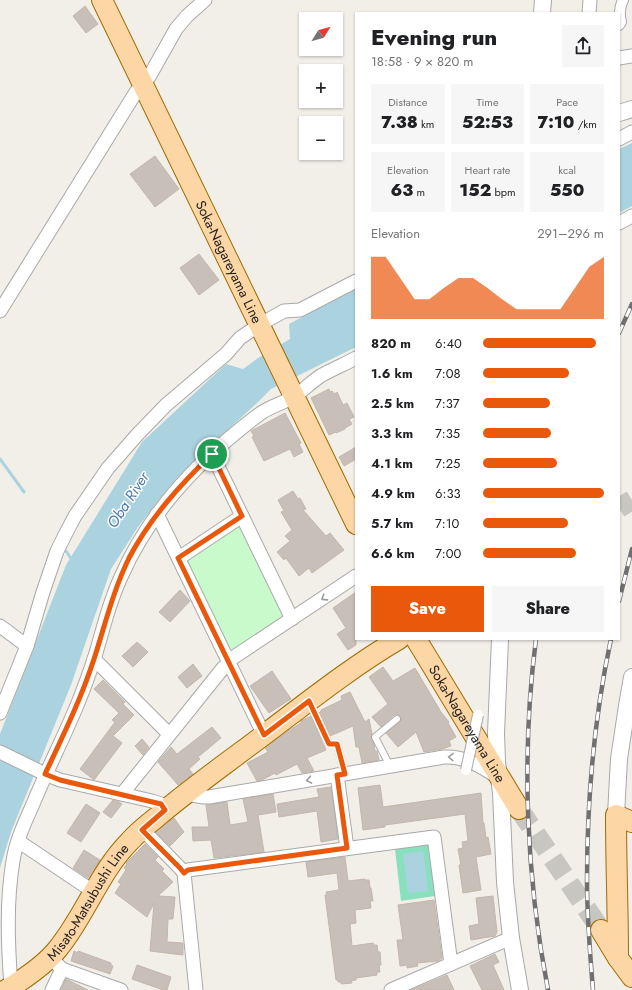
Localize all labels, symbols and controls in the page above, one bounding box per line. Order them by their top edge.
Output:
north arrow [299,12,343,56]
map controls [299,12,343,160]
text: Evening run [371,21,497,53]
button: share [562,25,604,67]
text: 18:58 · 9 × 820 m [371,52,473,71]
button: + [299,64,343,108]
text: Distance [388,94,428,110]
text: Time [476,94,499,110]
text: Pace [556,94,578,110]
text: 7.38 [381,110,418,134]
text: 52:53 [462,110,513,134]
text: 7:10 [538,110,574,134]
button: − [299,116,343,160]
text: km [418,116,434,132]
text: /km [574,116,597,132]
text: Elevation [387,162,429,178]
text: Heart rate [465,162,510,178]
text: kcal [558,162,576,178]
text: 63 [390,178,413,202]
text: 152 [459,178,491,202]
text: 550 [550,178,584,202]
text: m [413,184,425,200]
text: bpm [491,184,516,200]
street label: Soka-Nagareyama Line [191,197,267,327]
text: Elevation [371,224,420,243]
text: 291–296 m [537,224,604,243]
text: 820 m [371,334,411,353]
text: 6:40 [435,334,462,353]
text: 1.6 km [371,364,413,383]
text: 7:08 [435,364,461,383]
text: 2.5 km [371,394,414,413]
text: 7:37 [435,394,459,413]
text: 3.3 km [371,424,413,443]
text: 7:35 [435,424,460,443]
pin [195,437,229,471]
icon: arrive [201,443,223,465]
text: 4.1 km [371,454,413,473]
text: 7:25 [435,454,460,473]
water label: Oba River [102,467,155,533]
text: 4.9 km [371,484,415,503]
text: 6:33 [435,484,461,503]
text: 5.7 km [371,514,413,533]
text: 7:10 [435,514,459,533]
text: 6.6 km [371,544,415,563]
text: 7:00 [435,544,461,563]
button: Save [371,586,484,632]
button: Share [492,586,604,632]
one-way arrow [321,593,328,600]
street label: Soka-Nagareyama Line [424,661,511,786]
one-way arrow [448,753,454,761]
one-way arrow [306,775,312,784]
street label: Misato-Matsubushi Line [42,839,133,965]

